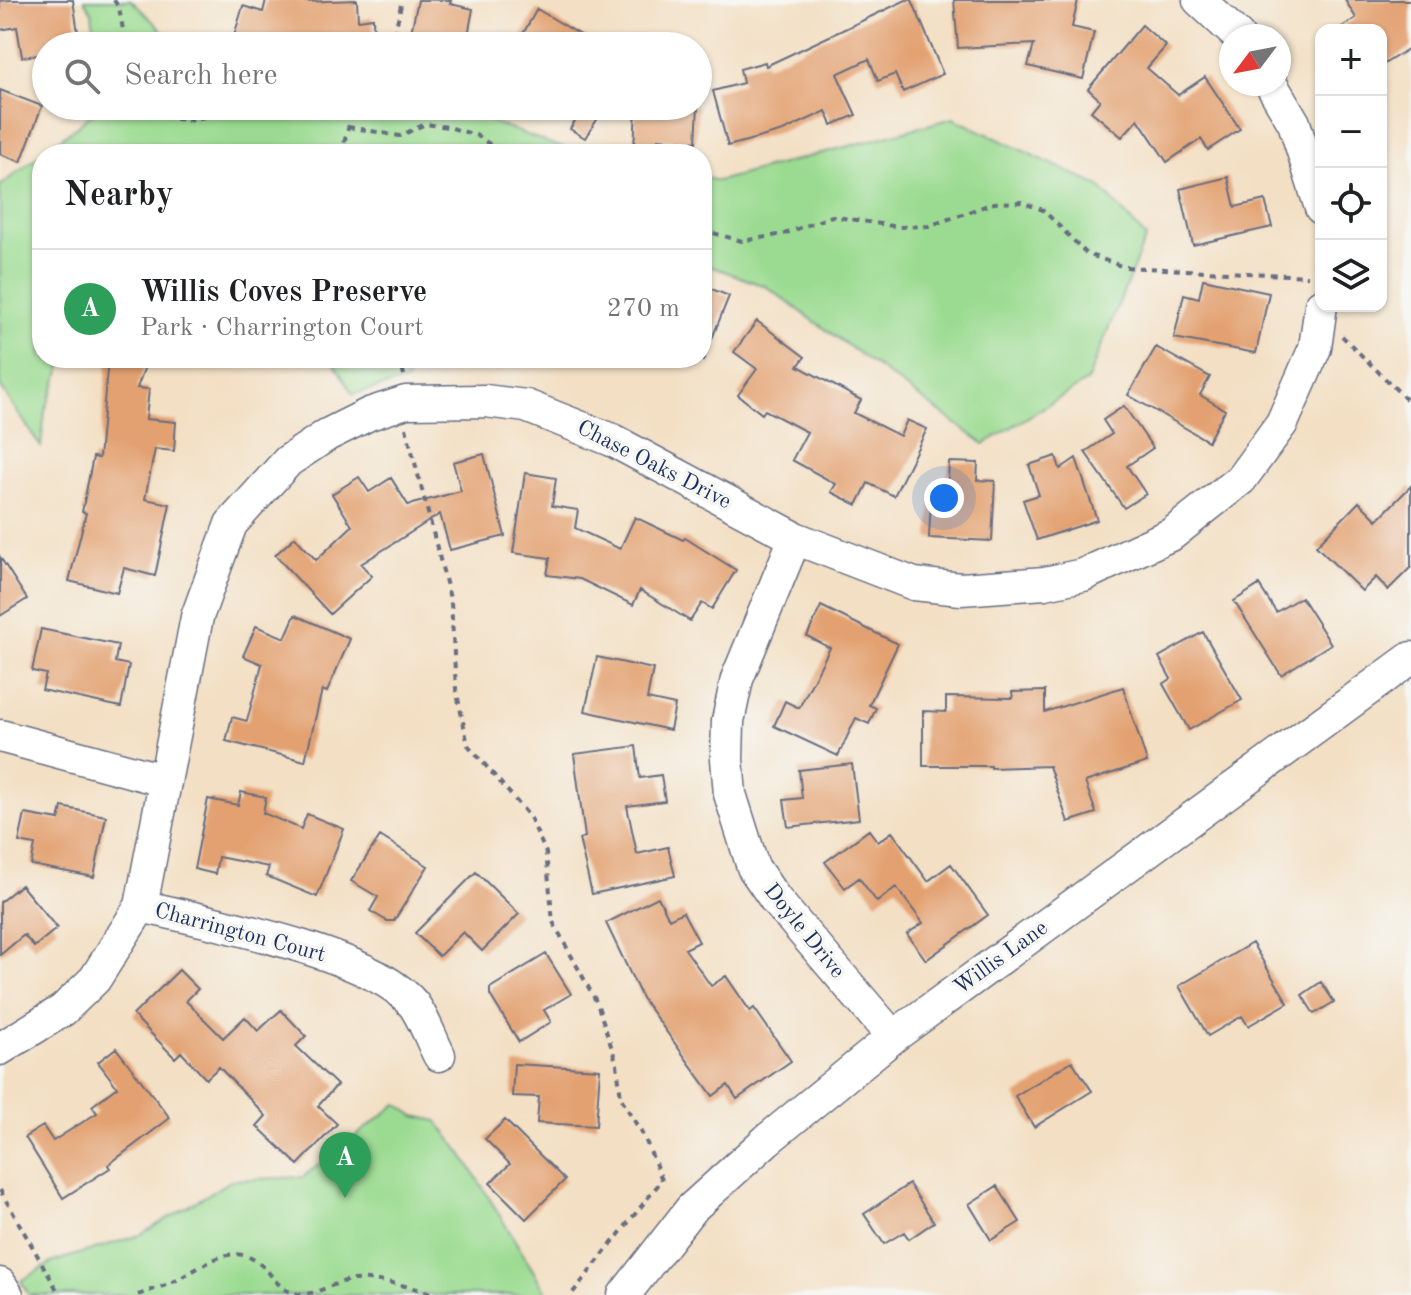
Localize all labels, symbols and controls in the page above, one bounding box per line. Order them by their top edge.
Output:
north arrow [1219,24,1291,96]
map controls [1315,24,1387,312]
button: + [1315,24,1387,96]
search box [32,32,712,120]
icon: search [60,54,104,98]
text: Search here [124,61,278,91]
button: − [1315,96,1387,168]
button: locate [1315,168,1387,240]
text: Nearby [64,179,174,213]
button: layers [1315,240,1387,312]
text: Willis Coves Preserve [140,278,427,308]
text: A [80,296,100,322]
text: 270 m [607,296,680,322]
text: Park · Charrington Court [140,315,424,341]
street label: Chase Oaks Drive [573,417,735,513]
your location [924,478,964,518]
street label: Doyle Drive [759,879,849,983]
street label: Charrington Court [152,900,328,966]
street label: Willis Lane [950,917,1052,999]
pin: A [319,1132,371,1198]

